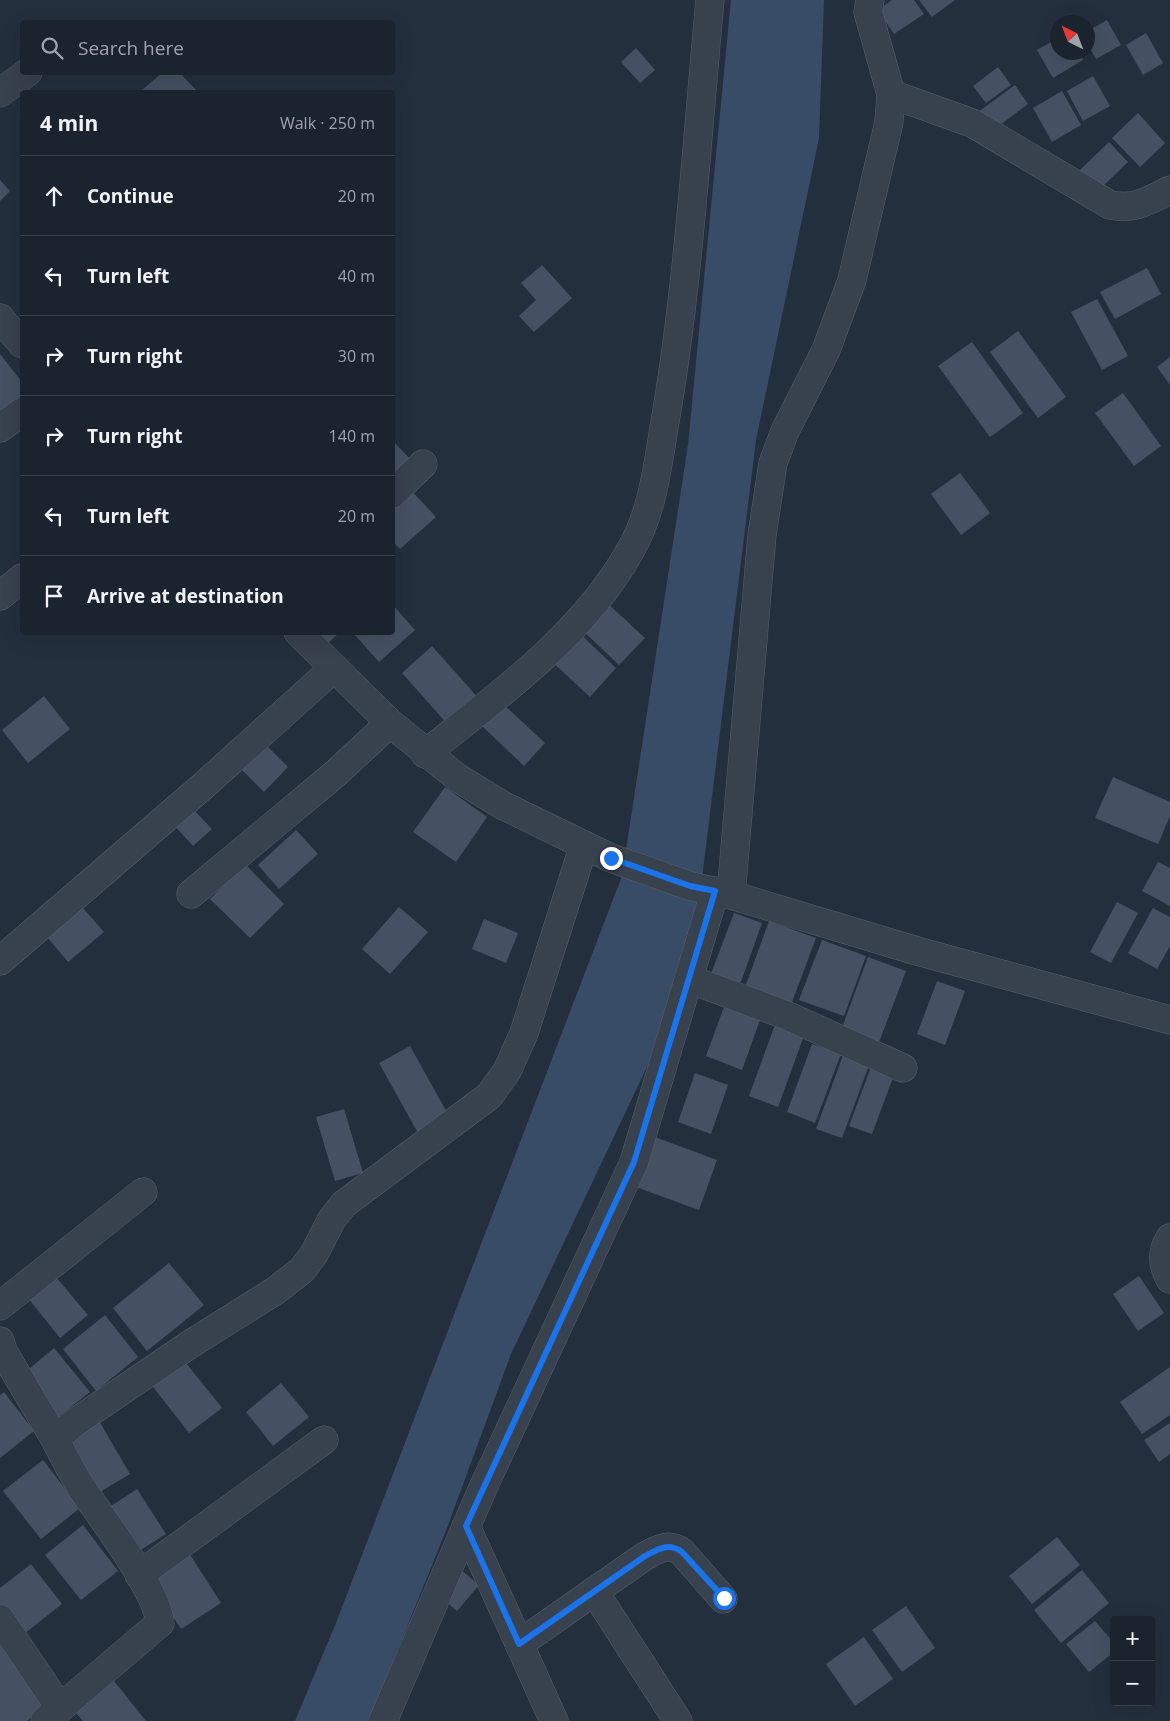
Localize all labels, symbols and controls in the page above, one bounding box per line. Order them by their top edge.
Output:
north arrow [1050,15,1095,60]
search box [20,20,395,75]
icon: search [38,34,66,62]
text: Search here [78,35,184,61]
text: 4 min [40,109,98,137]
text: Walk · 250 m [280,112,375,134]
icon: ahead [40,182,68,210]
text: Continue [87,183,174,209]
text: 20 m [338,185,375,207]
icon: left [40,262,68,290]
text: Turn left [87,263,169,289]
text: 40 m [338,265,375,287]
icon: right [40,342,68,370]
text: Turn right [87,343,182,369]
text: 30 m [338,345,375,367]
icon: right [40,422,68,450]
text: Turn right [87,423,182,449]
text: 140 m [329,425,375,447]
icon: left [40,502,68,530]
text: Turn left [87,503,169,529]
text: 20 m [338,505,375,527]
icon: arrive [40,582,68,610]
text: Arrive at destination [87,583,284,609]
route end [600,847,623,870]
route start [713,1587,736,1610]
map controls [1110,1616,1155,1706]
button: + [1110,1616,1155,1661]
button: − [1110,1661,1155,1706]

